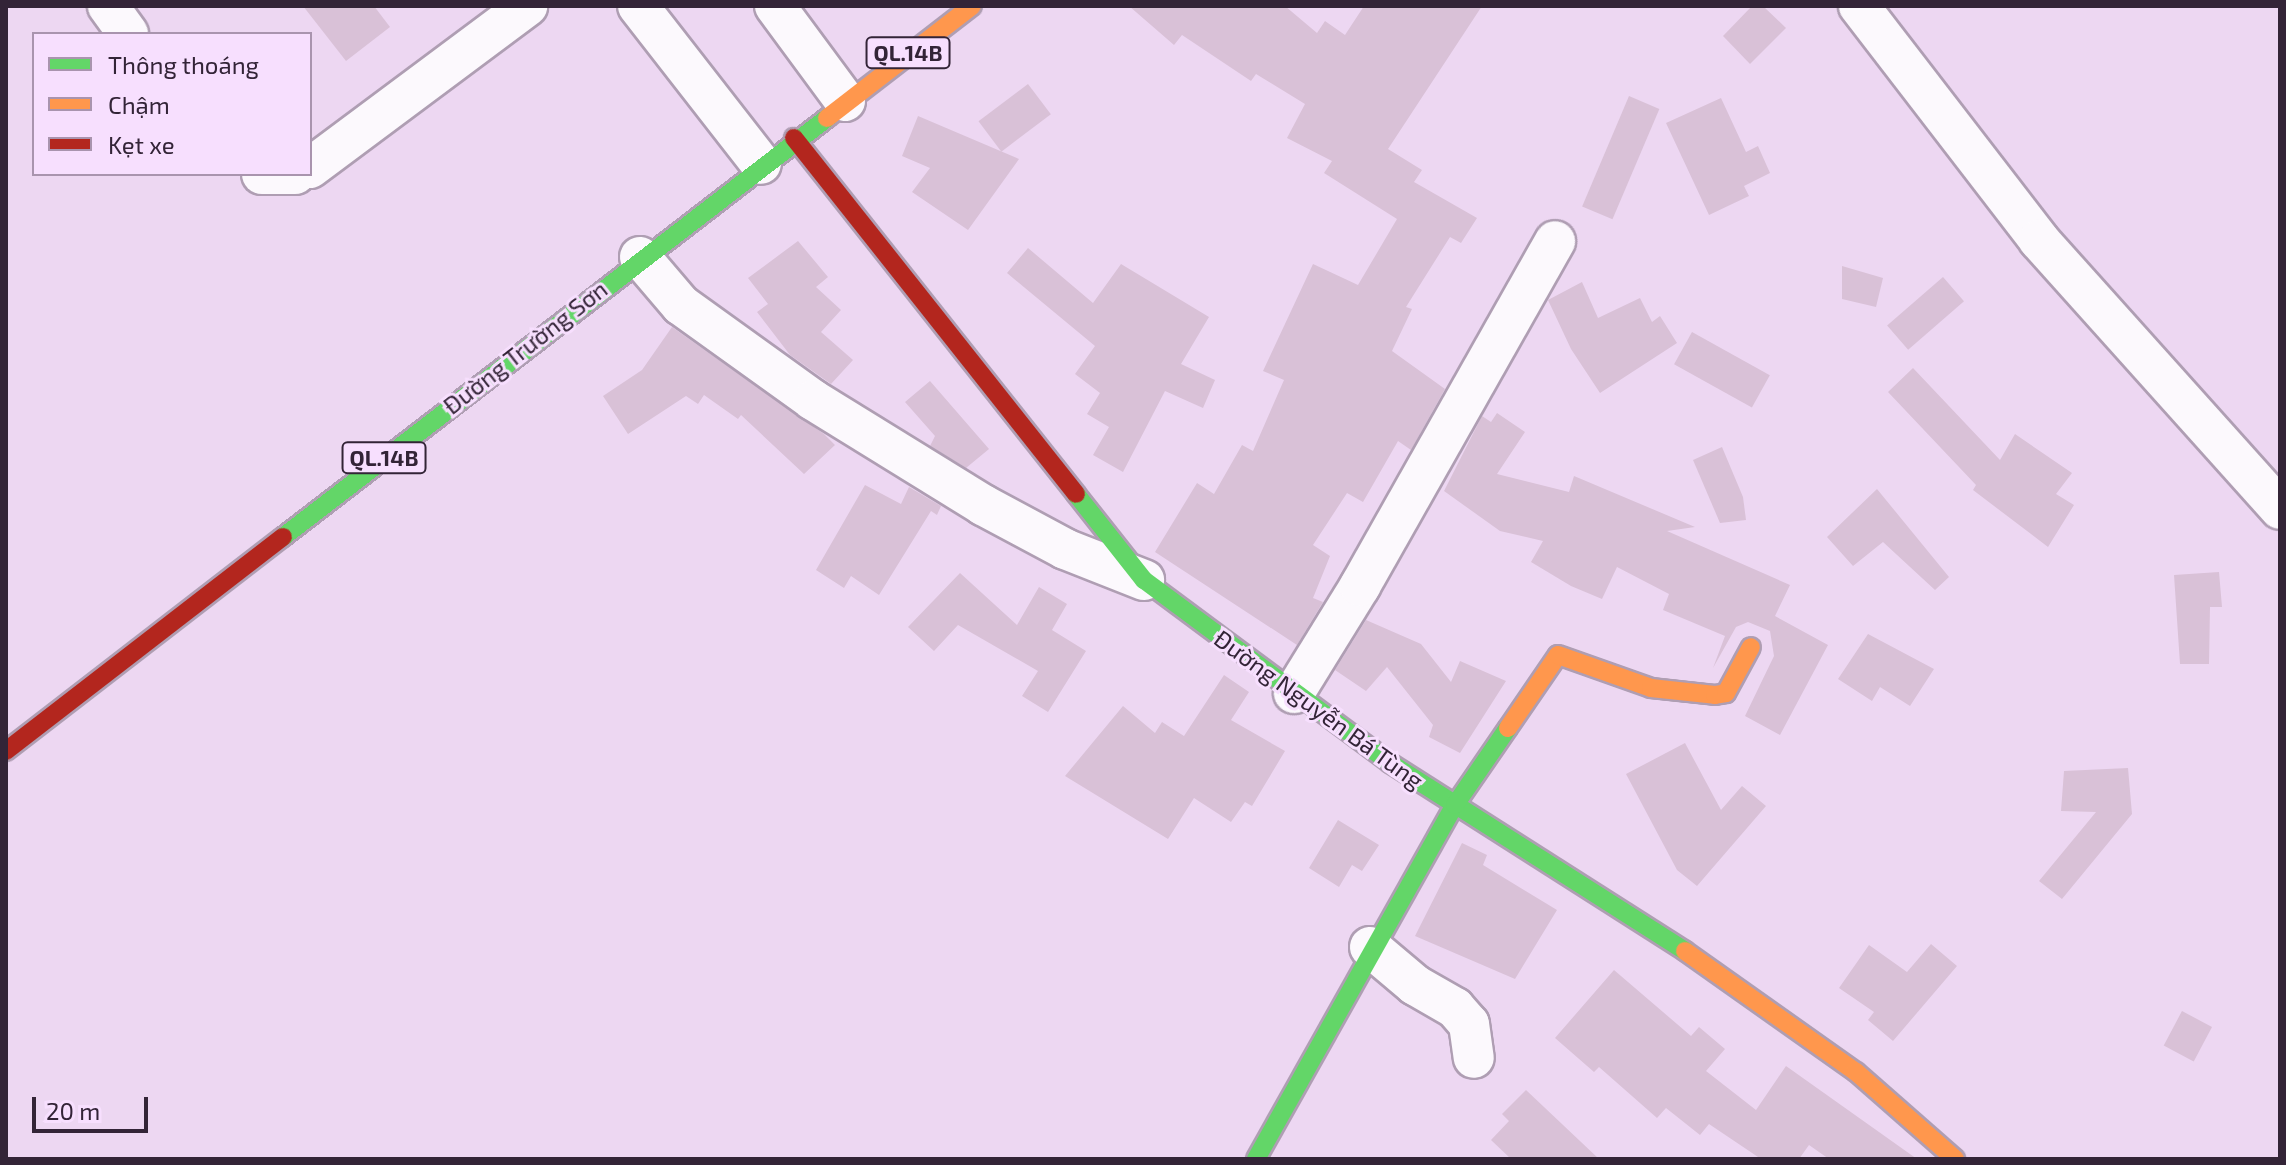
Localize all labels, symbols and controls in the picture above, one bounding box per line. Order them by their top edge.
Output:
legend [32,32,312,176]
road number: QL.14B [864,35,952,71]
text: Thông thoáng [108,50,259,79]
text: Chậm [108,90,170,119]
text: Kẹt xe [108,130,175,159]
street label: Đường Trường Sơn [437,274,613,420]
road number: QL.14B [340,440,428,476]
street label: Đường Nguyễn Bá Tùng [1209,623,1429,795]
scale bar [36,1081,152,1131]
text: 20 m [46,1096,100,1125]

